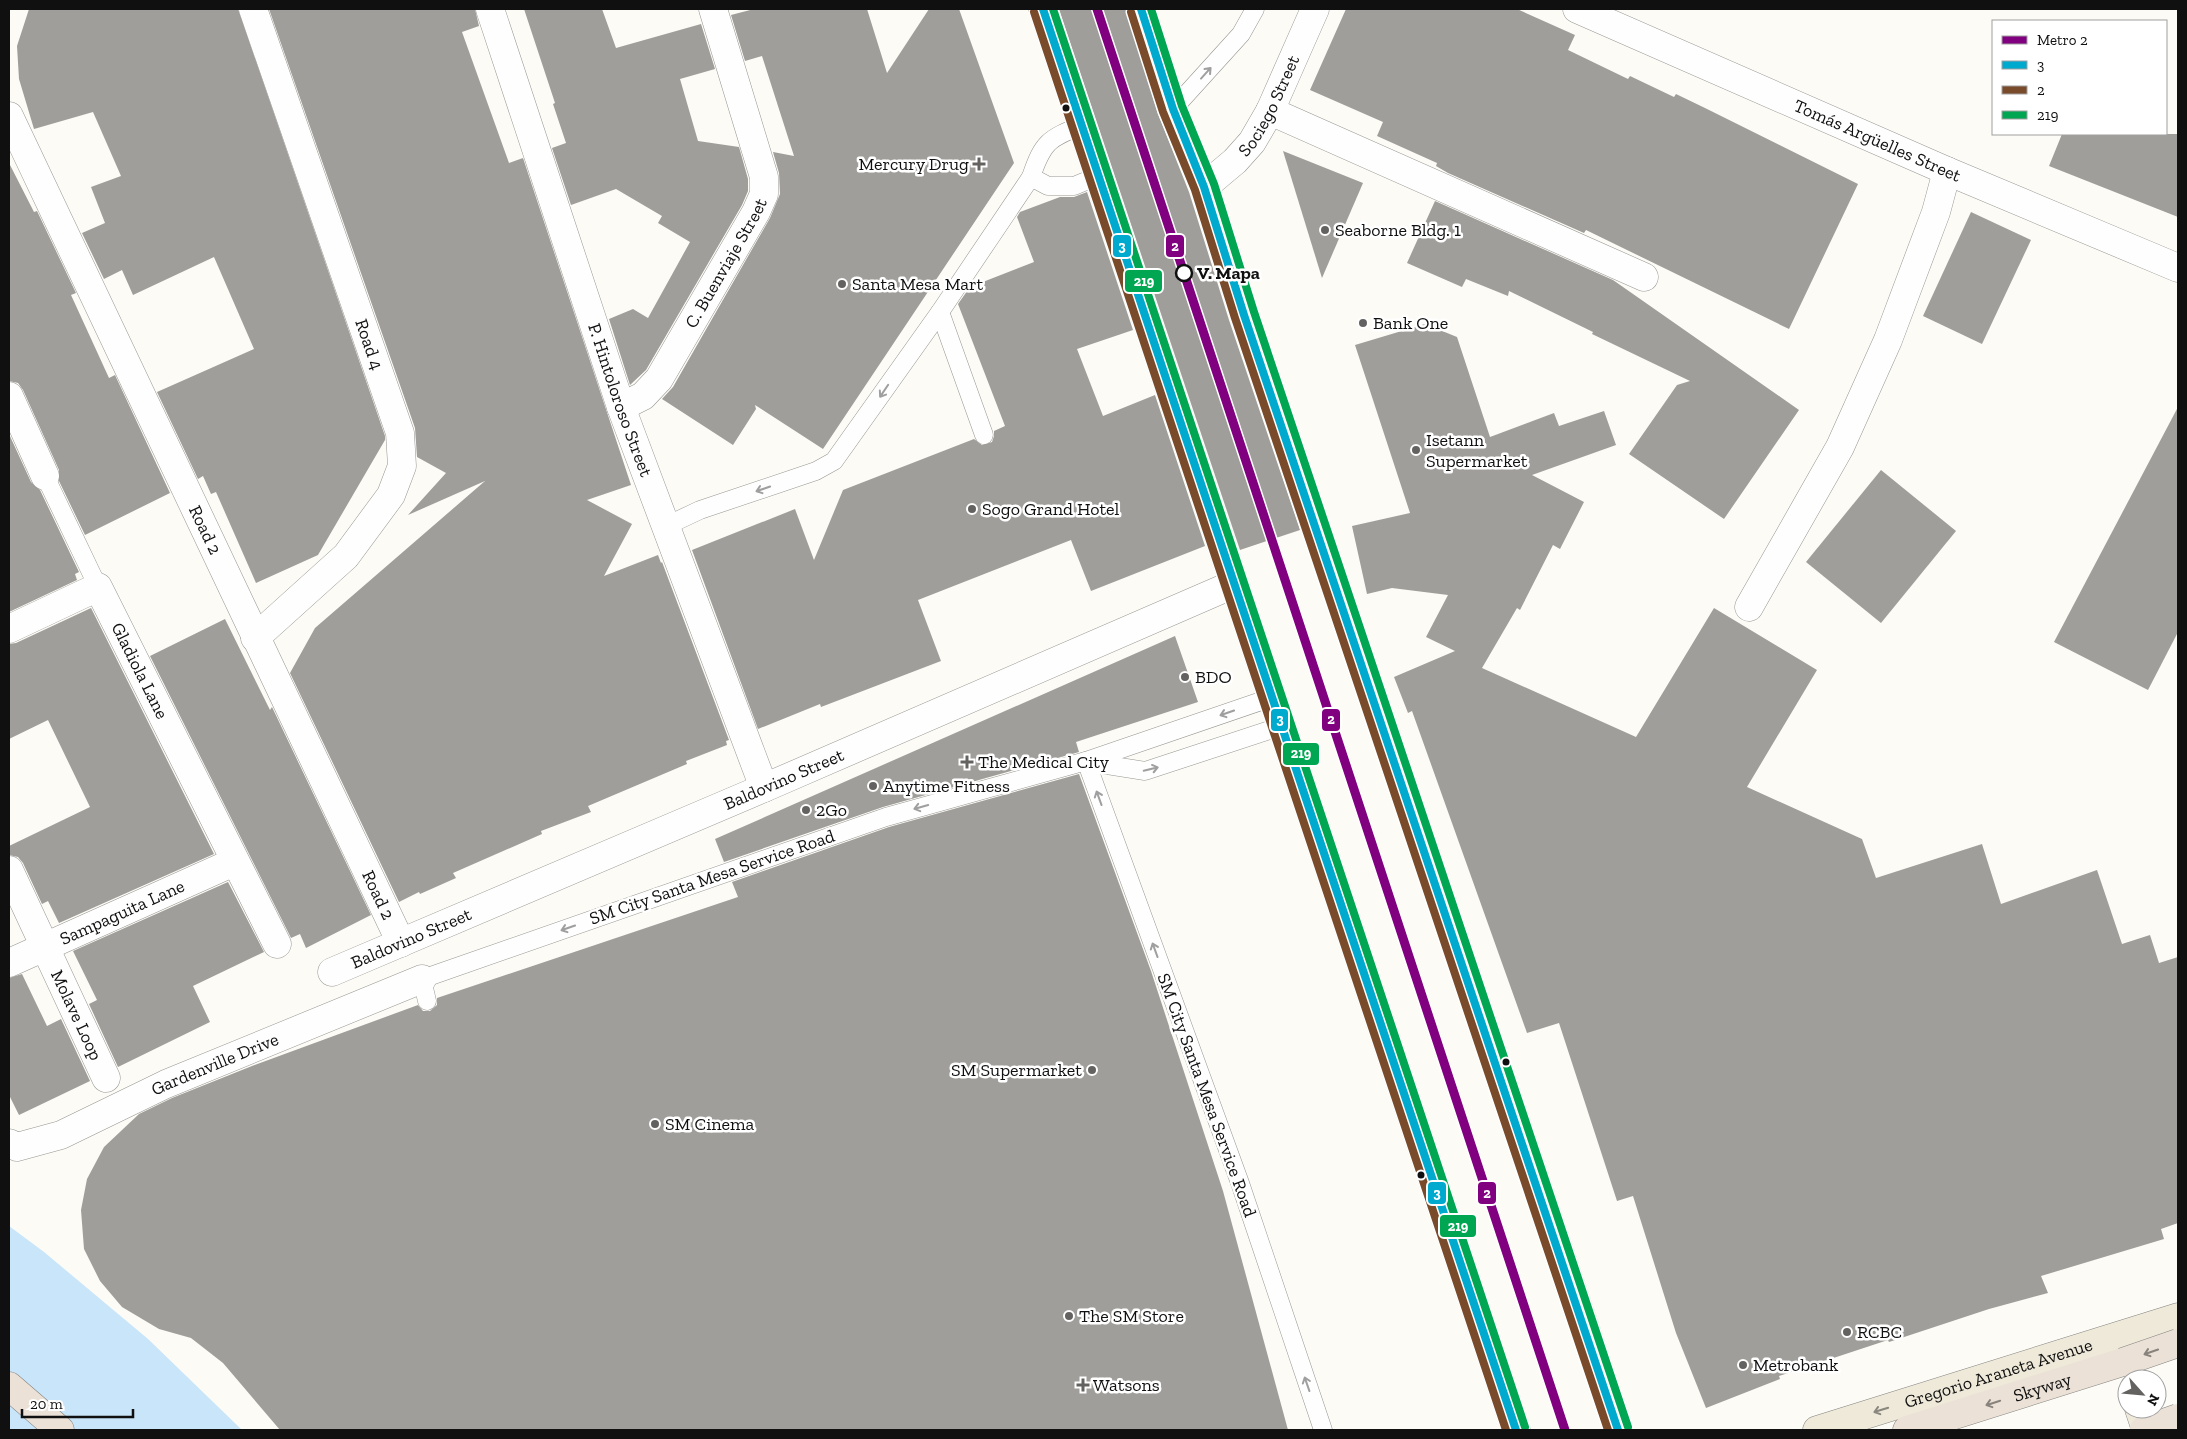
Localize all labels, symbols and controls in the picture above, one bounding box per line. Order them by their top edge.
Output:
legend [1992,20,2167,135]
text: Metro 2 [2037,31,2088,49]
street label: Sociego Street [1233,51,1304,161]
text: 3 [2037,56,2044,74]
one-way arrow [1200,66,1212,79]
text: 2 [2037,81,2045,99]
street label: Tomás Argüelles Street [1791,94,1965,187]
unlabelled marker [1061,103,1071,113]
text: 219 [2037,106,2059,124]
place label: Mercury Drug [858,153,969,175]
marker: Mercury Drug [973,158,985,170]
street label: C. Buenviaje Street [680,194,772,332]
place label: Seaborne Bldg. 1 [1335,219,1461,241]
marker: Seaborne Bldg. 1 [1319,224,1331,236]
line badge: 3 [1112,234,1132,258]
line badge: 2 [1165,234,1185,258]
text: 3 [1118,238,1126,255]
text: 2 [1171,238,1179,255]
place label: V. Mapa [1197,262,1260,284]
marker: V. Mapa [1175,264,1193,282]
line badge: 219 [1124,269,1163,293]
place label: Santa Mesa Mart [852,273,984,295]
text: 219 [1134,273,1155,290]
marker: Santa Mesa Mart [836,278,848,290]
place label: Bank One [1373,312,1448,334]
street label: Road 4 [350,316,388,373]
marker: Bank One [1357,317,1369,329]
street label: P. Hintoloroso Street [583,320,657,480]
one-way arrow [879,384,889,398]
place label: Isetann Supermarket [1426,429,1528,472]
marker: Isetann Supermarket [1410,444,1422,456]
one-way arrow [755,484,771,494]
place label: Sogo Grand Hotel [982,498,1120,520]
street label: Road 2 [184,502,226,558]
marker: Sogo Grand Hotel [966,503,978,515]
street label: Gladiola Lane [107,619,173,723]
place label: BDO [1195,666,1232,688]
marker: BDO [1179,671,1191,683]
one-way arrow [1219,708,1235,718]
line badge: 3 [1270,708,1289,732]
line badge: 2 [1321,708,1341,732]
text: 3 [1276,711,1284,728]
text: 2 [1327,711,1335,728]
line badge: 219 [1282,742,1320,766]
street label: Baldovino Street [720,744,847,815]
text: 219 [1291,745,1312,762]
place label: The Medical City [978,751,1110,773]
marker: The Medical City [960,755,974,769]
one-way arrow [1142,764,1158,773]
place label: Anytime Fitness [883,775,1010,797]
marker: Anytime Fitness [867,780,879,792]
one-way arrow [1094,790,1103,806]
place label: 2Go [816,799,847,821]
one-way arrow [913,803,929,812]
marker: 2Go [800,804,812,816]
street label: SM City Santa Mesa Service Road [587,825,838,929]
street label: Road 2 [357,867,399,923]
street label: Sampaguita Lane [56,875,188,950]
street label: Baldovino Street [348,903,475,974]
one-way arrow [561,924,576,933]
one-way arrow [1150,943,1159,958]
street label: Molave Loop [46,966,107,1064]
street label: SM City Santa Mesa Service Road [1153,970,1261,1220]
street label: Gardenville Drive [148,1028,282,1101]
unlabelled marker [1501,1057,1511,1067]
place label: SM Supermarket [951,1059,1082,1081]
marker: SM Supermarket [1086,1064,1098,1076]
place label: SM Cinema [665,1113,755,1135]
marker: SM Cinema [649,1118,661,1130]
unlabelled marker [1416,1170,1426,1180]
line badge: 3 [1427,1181,1447,1205]
line badge: 2 [1477,1181,1497,1205]
text: 3 [1433,1185,1441,1202]
text: 2 [1483,1185,1491,1202]
line badge: 219 [1439,1214,1477,1238]
text: 219 [1448,1218,1469,1235]
place label: The SM Store [1079,1305,1184,1327]
marker: The SM Store [1063,1310,1075,1322]
place label: RCBC [1857,1321,1902,1343]
marker: RCBC [1841,1326,1853,1338]
street label: Gregorio Araneta Avenue [1902,1334,2095,1413]
one-way arrow [2143,1348,2159,1358]
place label: Metrobank [1753,1354,1839,1376]
marker: Metrobank [1737,1359,1749,1371]
street label: Skyway [2011,1368,2075,1407]
north arrow [2117,1369,2167,1419]
place label: Watsons [1093,1374,1160,1396]
one-way arrow [1302,1376,1312,1392]
marker: Watsons [1077,1379,1089,1391]
scale bar [22,1386,134,1418]
text: N [2143,1391,2163,1409]
text: 20 m [30,1395,63,1413]
one-way arrow [1986,1399,2002,1408]
one-way arrow [1874,1406,1890,1416]

